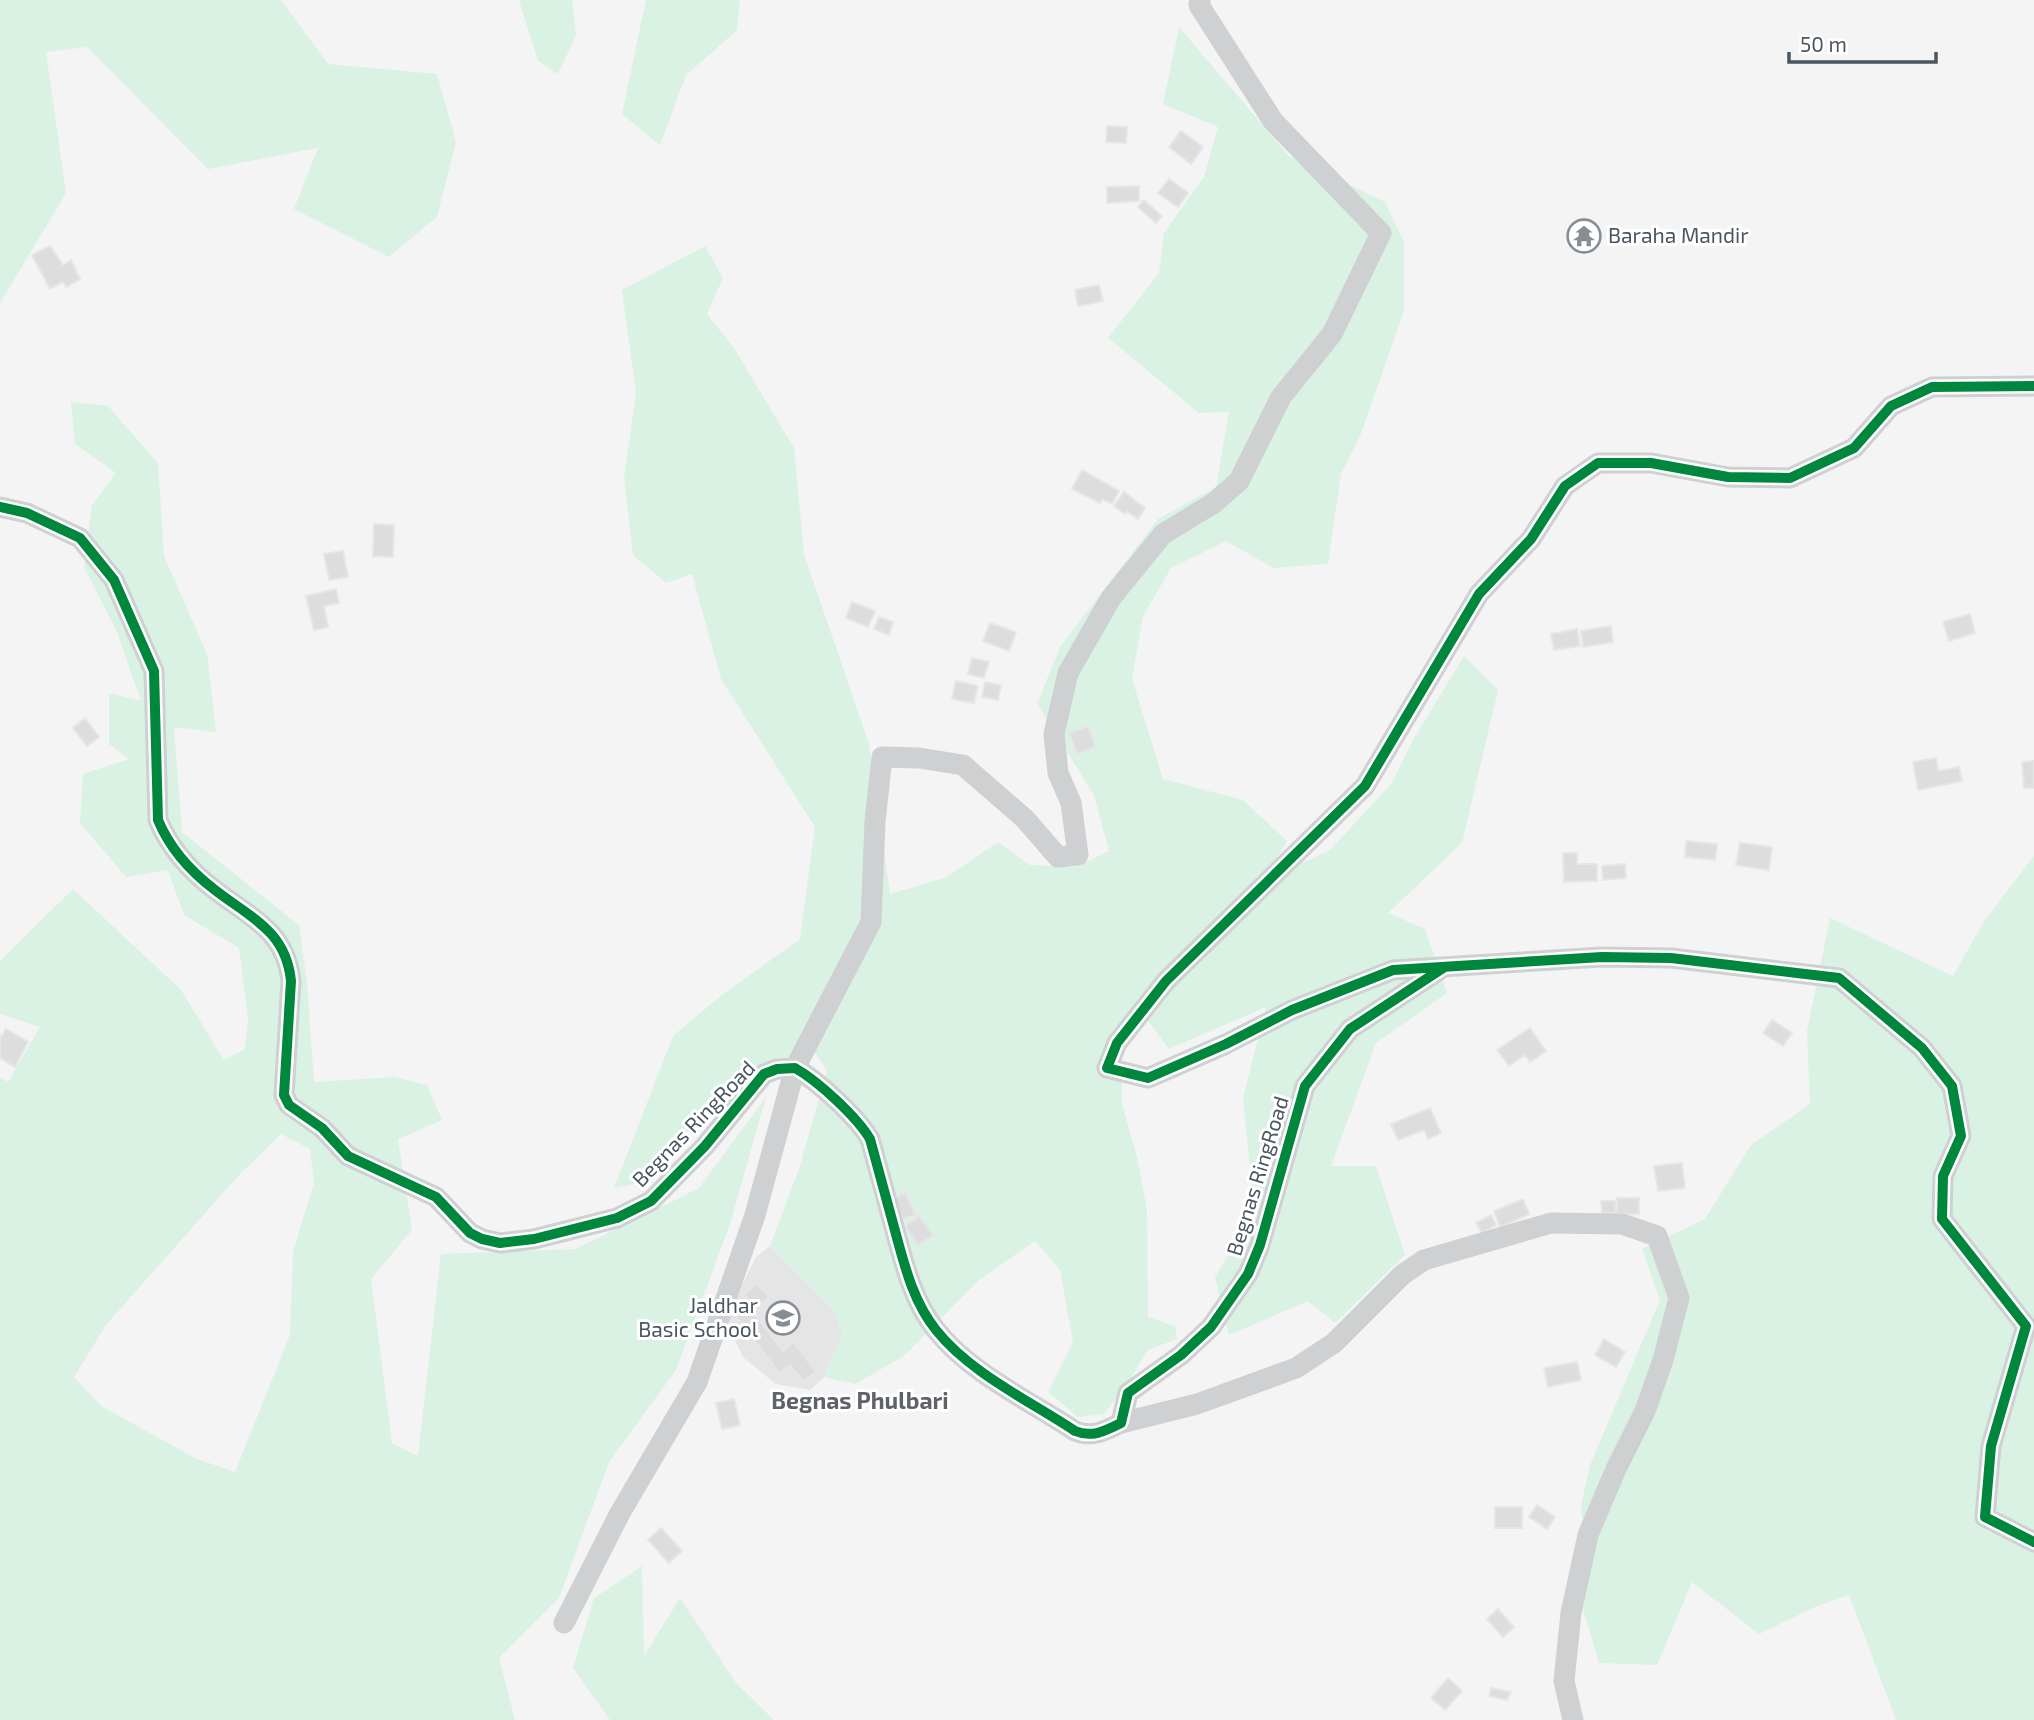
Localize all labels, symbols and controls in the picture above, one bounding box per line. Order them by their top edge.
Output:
scale bar [1789,21,1936,65]
text: 50 m [1800,31,1847,56]
temple icon: Baraha Mandir [1565,217,1603,255]
place label: Baraha Mandir [1608,222,1749,247]
street label: Begnas RingRoad [626,1055,759,1191]
street label: Begnas RingRoad [1220,1093,1293,1258]
place label: Jaldhar Basic School [638,1292,759,1341]
school or university icon: Jaldhar Basic School [764,1299,802,1337]
district label: Begnas Phulbari [771,1386,949,1414]

